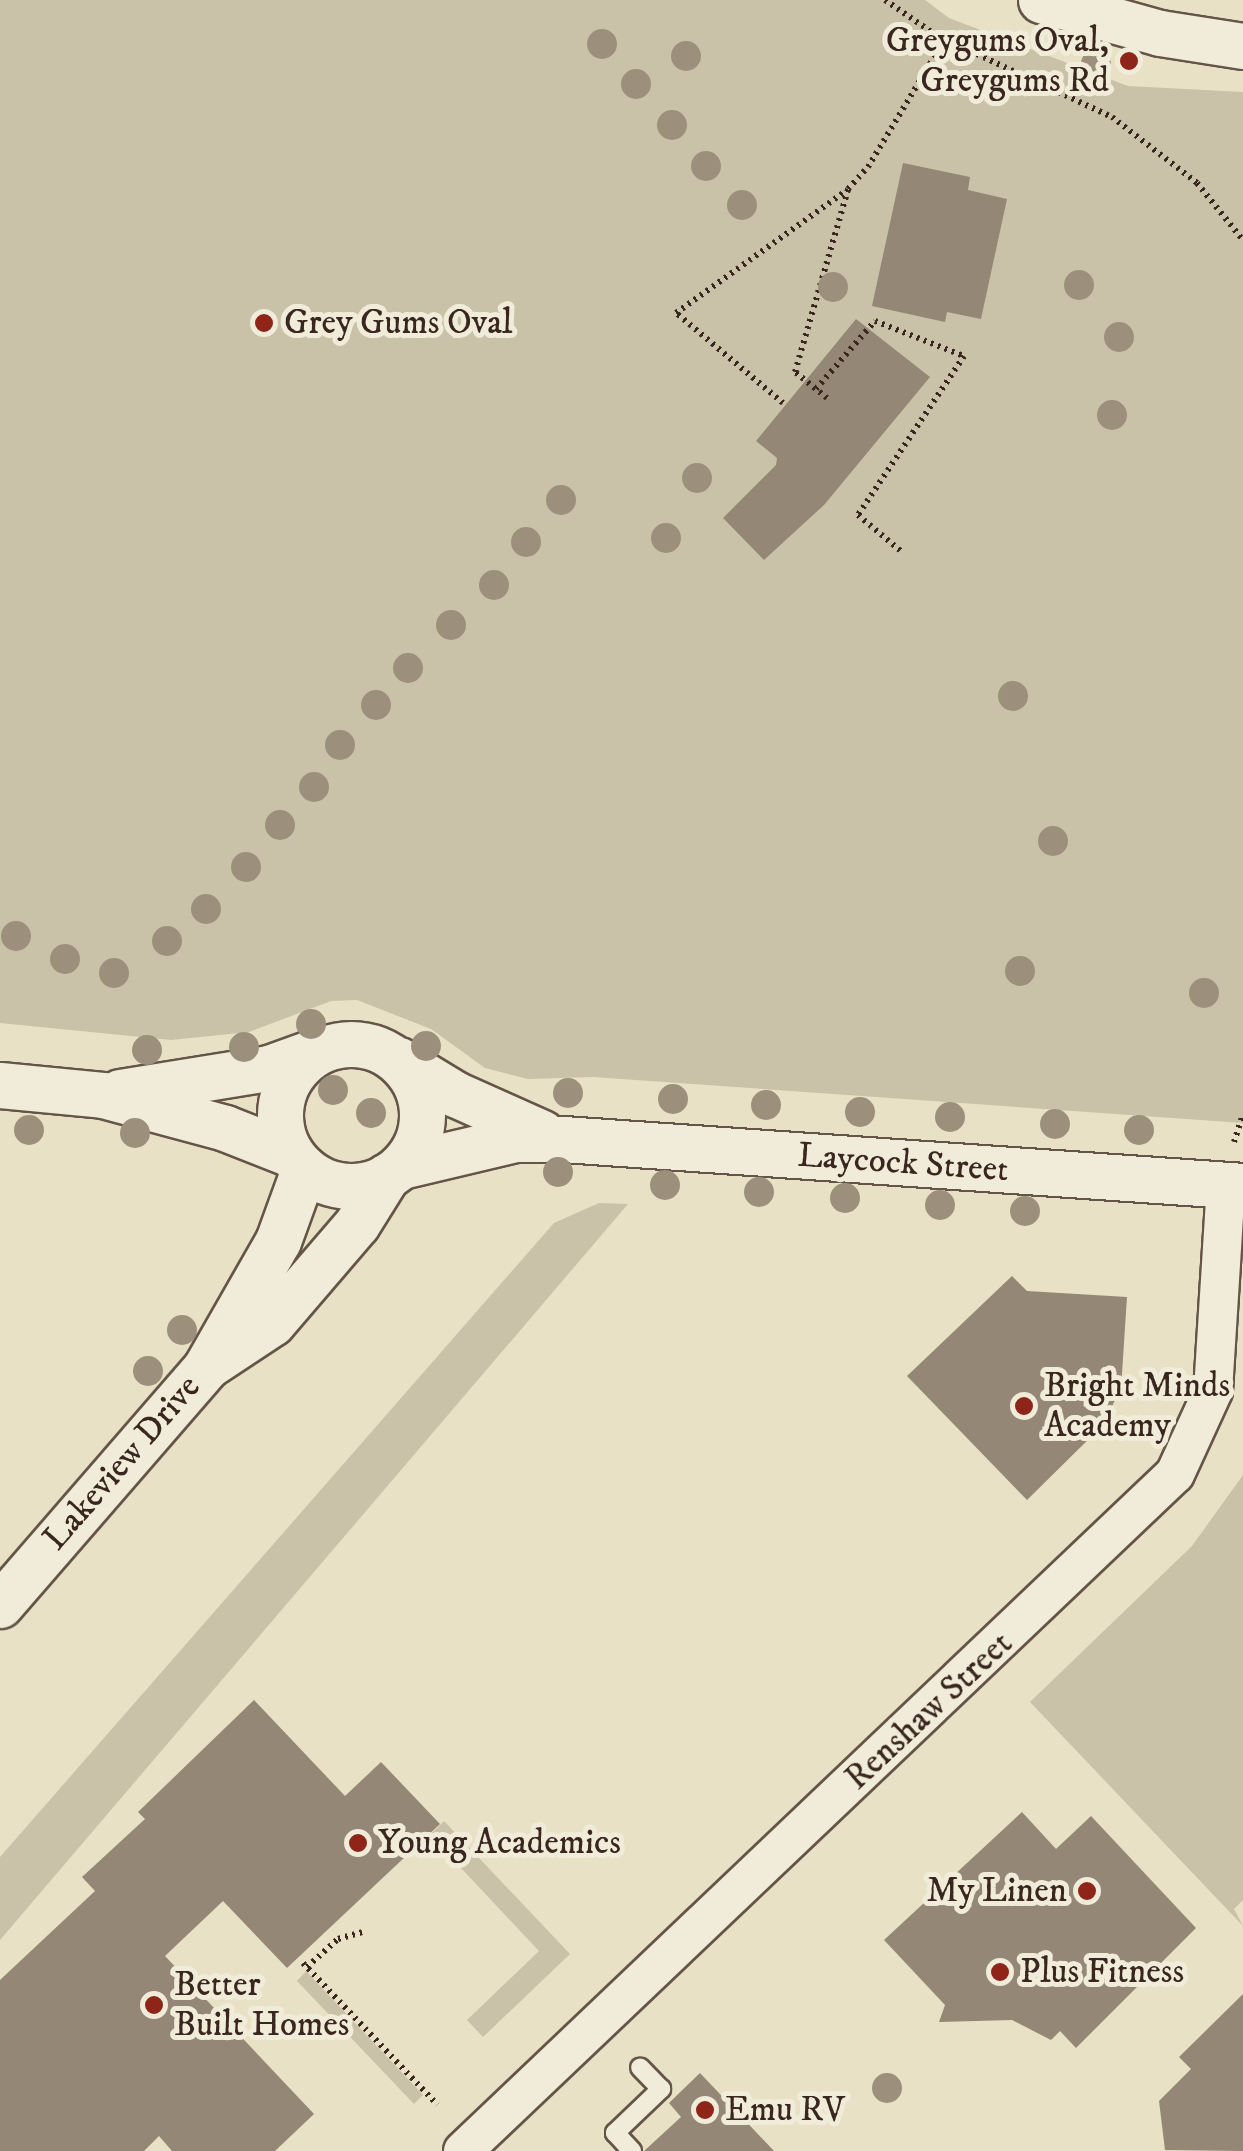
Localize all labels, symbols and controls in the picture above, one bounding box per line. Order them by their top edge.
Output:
place label: Greygums Oval, Greygums Rd [886,20,1109,102]
marker: Greygums Oval, Greygums Rd [1118,50,1140,72]
place label: Grey Gums Oval [284,302,513,344]
marker: Grey Gums Oval [253,312,275,334]
street label: Laycock Street [796,1135,1010,1191]
place label: Bright Minds Academy [1044,1365,1230,1447]
street label: Lakeview Drive [35,1367,209,1559]
marker: Bright Minds Academy [1013,1395,1035,1417]
street label: Renshaw Street [837,1623,1021,1799]
place label: Young Academics [378,1822,621,1864]
marker: Young Academics [347,1832,369,1854]
place label: My Linen [926,1870,1067,1912]
marker: My Linen [1076,1880,1098,1902]
place label: Plus Fitness [1020,1951,1184,1993]
marker: Plus Fitness [989,1961,1011,1983]
place label: Better Built Homes [174,1964,349,2046]
marker: Better Built Homes [143,1994,165,2016]
place label: Emu RV [725,2089,845,2131]
marker: Emu RV [694,2099,716,2121]

